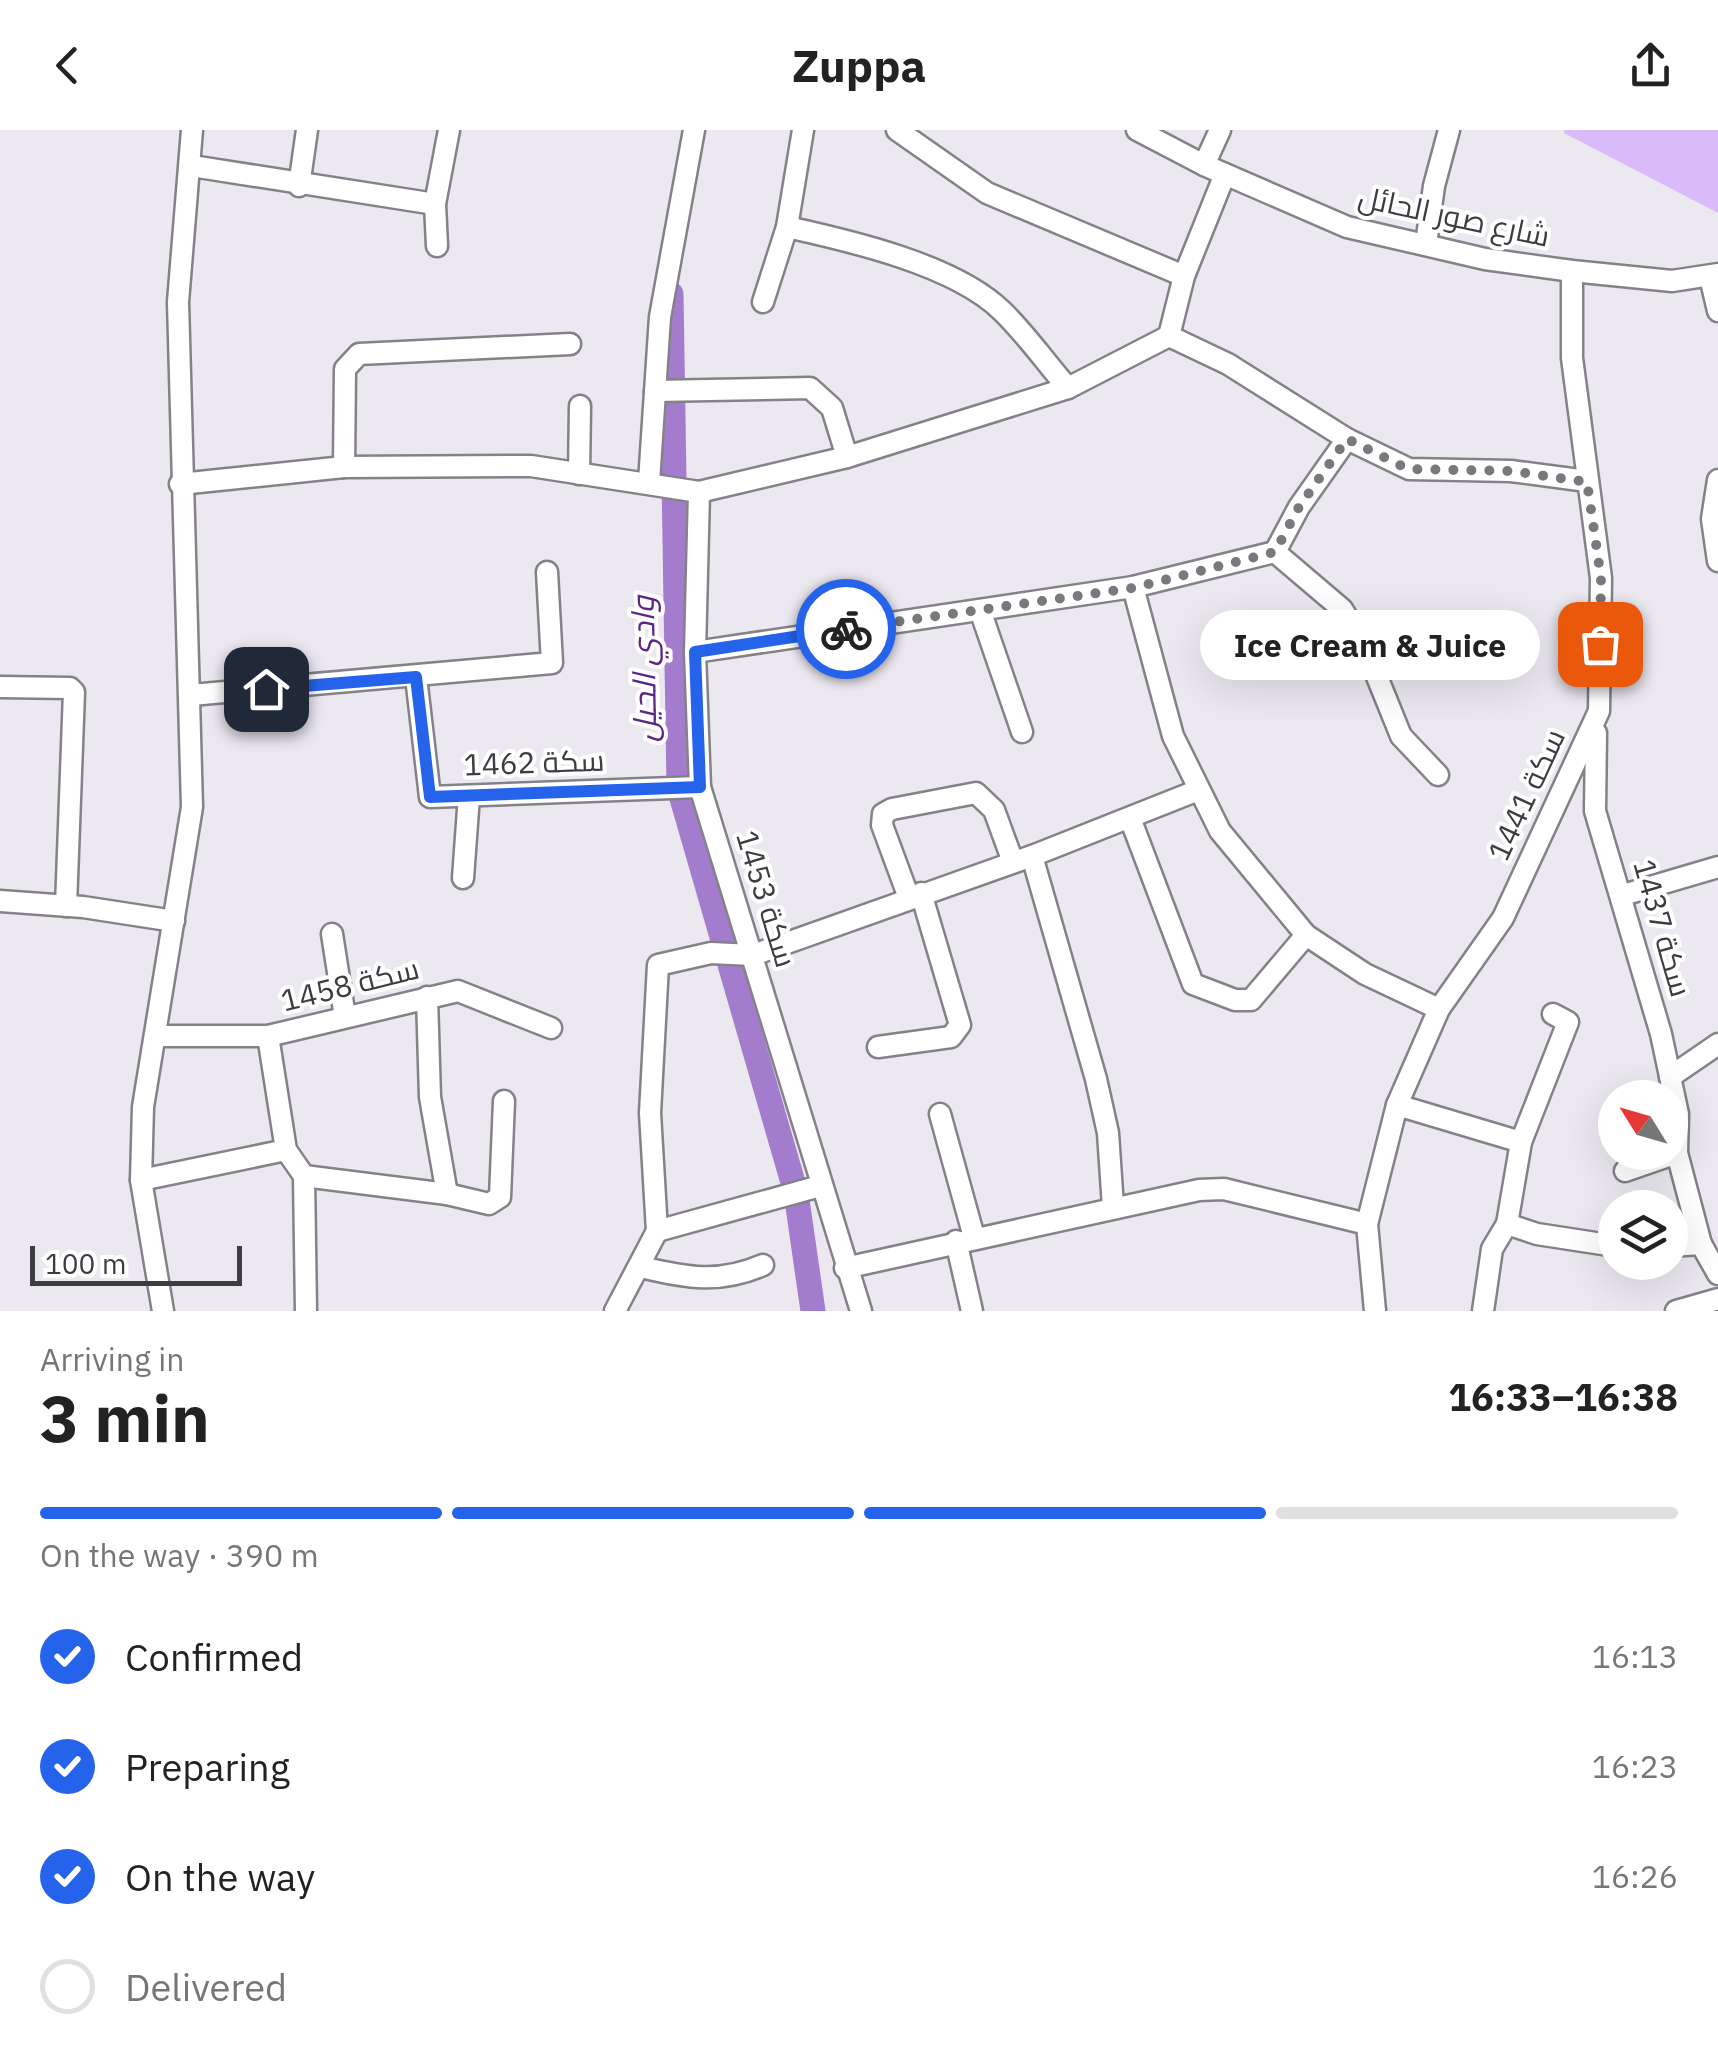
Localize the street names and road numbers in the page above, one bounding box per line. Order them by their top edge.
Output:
street label: شارع صور الحائل [1355,176,1553,257]
street label: سكة 1441 [1478,722,1573,866]
street label: سكة 1462 [463,740,605,783]
street label: سكة 1453 [728,825,807,972]
street label: سكة 1437 [1625,854,1702,1001]
street label: سكة 1458 [277,948,423,1020]

